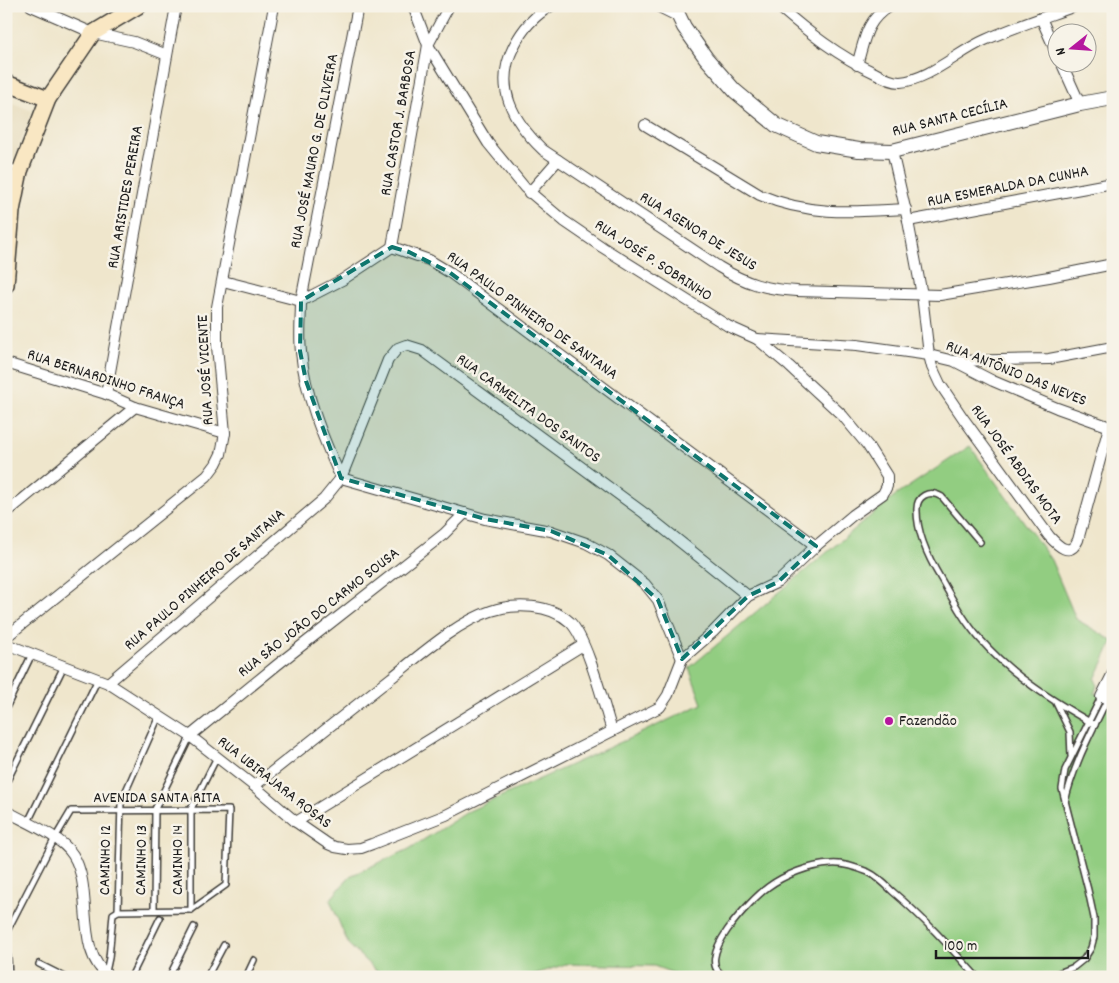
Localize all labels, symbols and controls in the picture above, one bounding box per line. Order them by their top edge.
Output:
north arrow [1046,22,1096,72]
text: N [1051,45,1072,57]
street label: RUA CASTOR J. BARBOSA [375,48,423,198]
street label: RUA JOSÉ MAURO G. DE OLIVEIRA [285,51,345,250]
street label: RUA SANTA CECÍLIA [890,92,1010,143]
street label: RUA ARISTIDES PEREIRA [102,123,150,270]
street label: RUA ESMERALDA DA CUNHA [925,160,1091,214]
street label: RUA AGENOR DE JESUS [635,187,761,277]
street label: RUA JOSÉ P. SOBRINHO [590,214,716,308]
street label: RUA PAULO PINHEIRO DE SANTANA [442,246,623,386]
street label: RUA JOSÉ VICENTE [192,314,220,426]
street label: RUA ANTÔNIO DAS NEVES [942,335,1090,413]
street label: RUA BERNARDINHO FRANÇA [24,344,188,416]
street label: RUA CARMELITA DOS SANTOS [451,349,605,469]
street label: RUA JOSÉ ABDIAS MOTA [964,400,1068,530]
street label: RUA PAULO PINHEIRO DE SANTANA [119,503,291,657]
street label: RUA SÃO JOÃO DO CARMO SOUSA [233,542,405,684]
place label: Fazendão [899,710,957,733]
marker: Fazendão [883,715,895,727]
street label: RUA UBIRAJARA ROSAS [212,731,336,835]
street label: AVENIDA SANTA RITA [93,787,221,810]
street label: CAMINHO 12 [94,825,118,895]
street label: CAMINHO 13 [130,825,154,895]
street label: CAMINHO 14 [167,825,190,895]
scale bar [936,928,1089,960]
text: 100 m [944,936,977,958]

